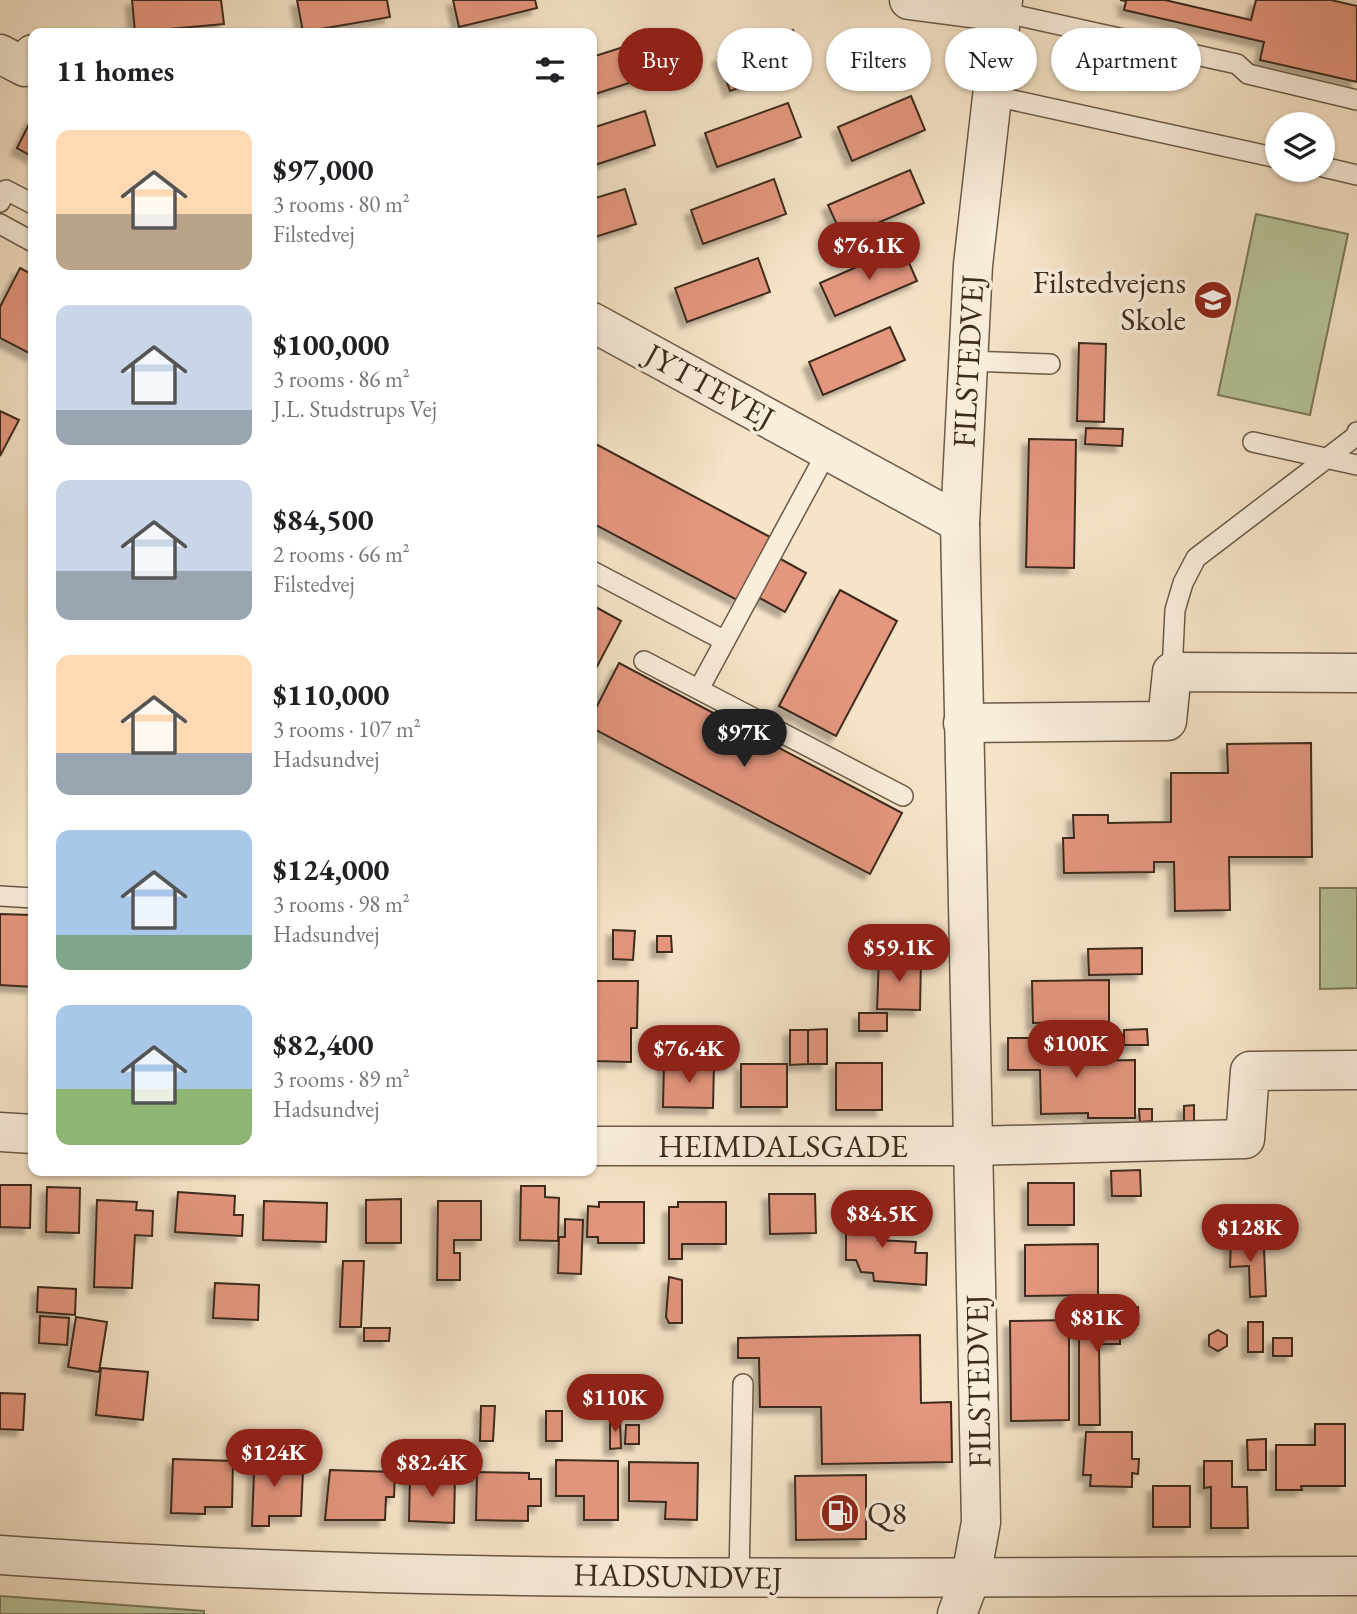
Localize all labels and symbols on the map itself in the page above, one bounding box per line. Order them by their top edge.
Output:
pin: $76.1K [812,222,926,282]
place label: Filstedvejens Skole [1033,261,1186,340]
street label: FILSTEDVEJ [942,273,994,449]
school or university icon: Filstedvejens Skole [1192,279,1234,321]
street label: JYTTEVEJ [635,332,782,439]
pin: $97K [703,710,785,769]
pin: $59.1K [842,925,956,984]
pin: $100K [1027,1020,1125,1080]
pin: $76.4K [632,1026,746,1085]
street label: HEIMDALSGADE [658,1125,908,1167]
pin: $84.5K [825,1190,939,1250]
pin: $128K [1201,1204,1299,1264]
street label: FILSTEDVEJ [955,1294,1001,1468]
pin: $81K [1056,1294,1138,1354]
pin: $110K [566,1374,664,1434]
pin: $124K [225,1430,323,1489]
pin: $82.4K [375,1440,489,1499]
fuel station icon: Q8 [819,1492,861,1534]
place label: Q8 [867,1492,907,1534]
street label: HADSUNDVEJ [573,1553,783,1599]

